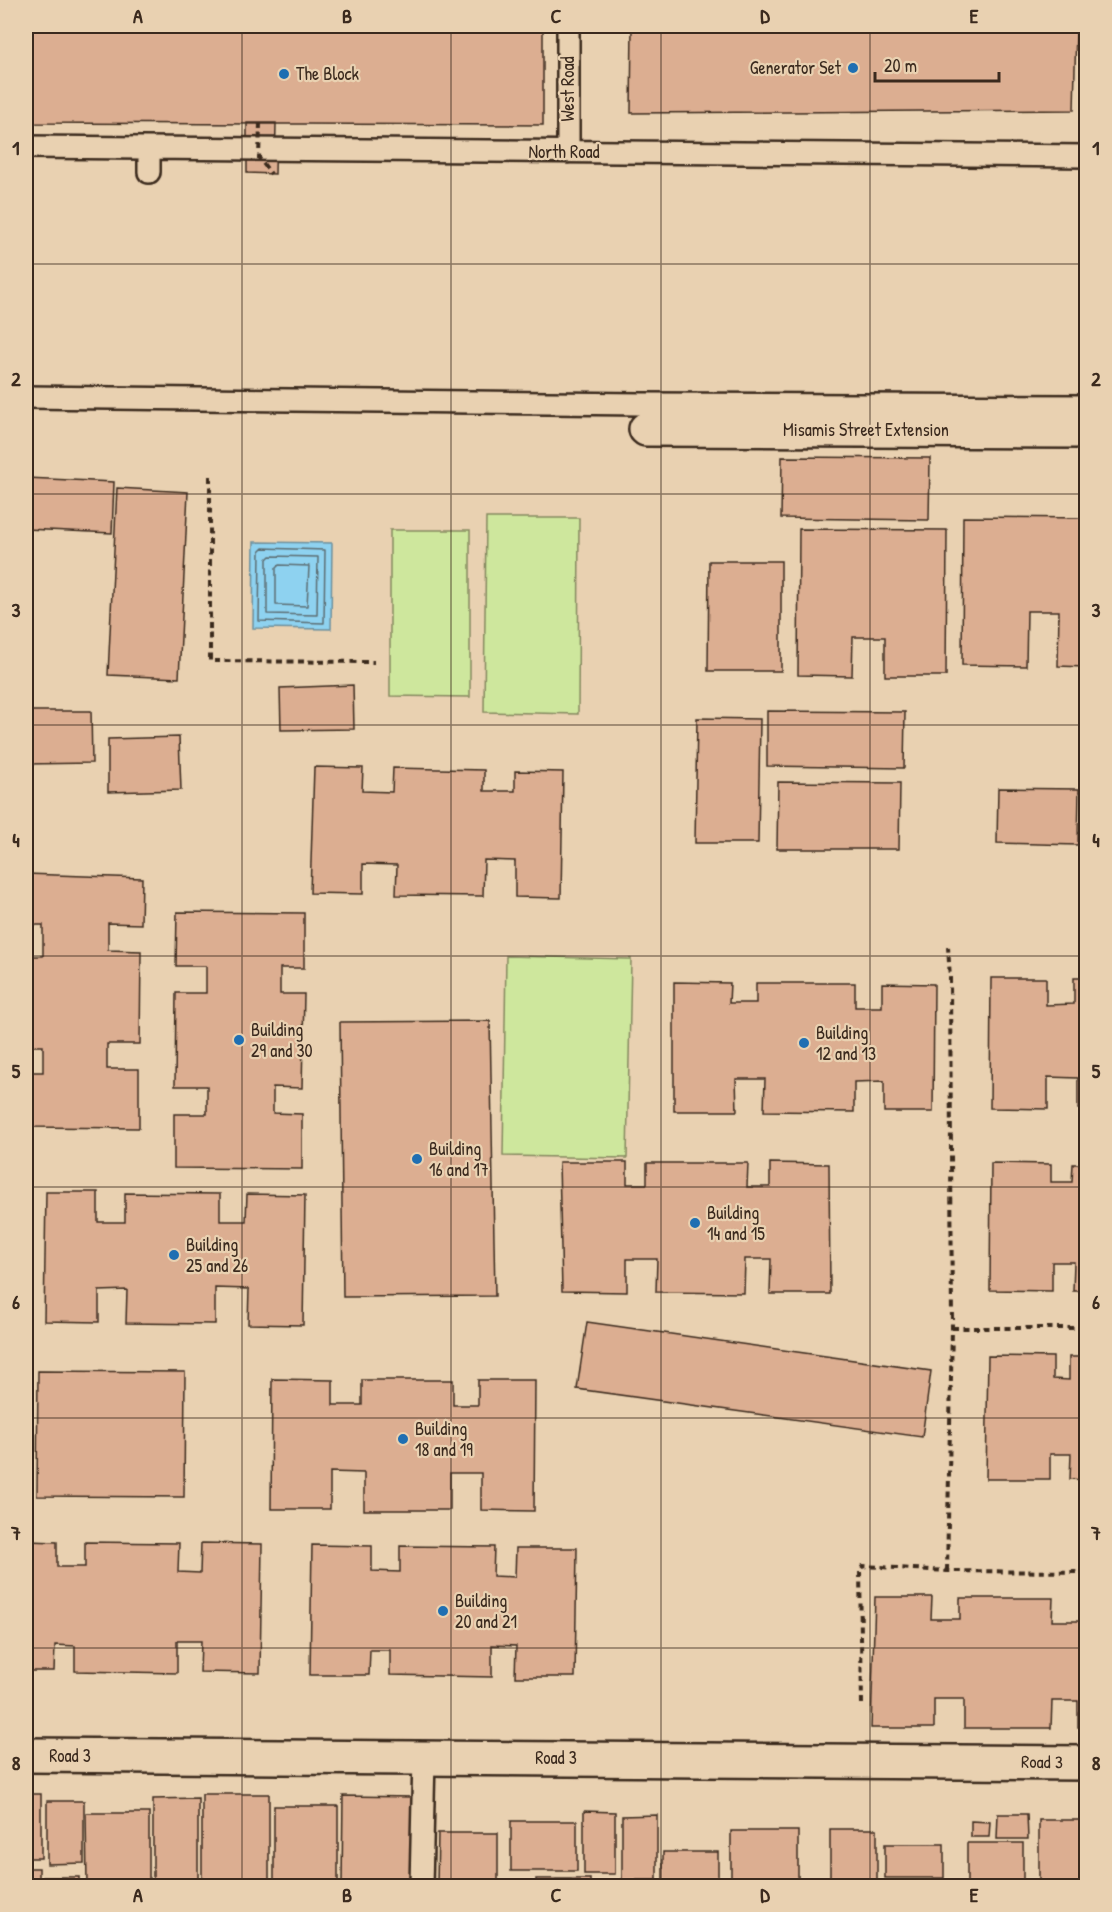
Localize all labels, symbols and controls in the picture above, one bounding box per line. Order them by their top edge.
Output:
text: A [133,2,143,29]
text: B [342,2,352,29]
text: C [551,2,562,29]
text: D [760,2,770,29]
text: E [970,2,979,29]
scale bar [875,45,1000,83]
text: 20 m [884,53,917,78]
place label: Generator Set [750,55,842,80]
street label: West Road [555,56,580,122]
place label: The Block [296,61,359,86]
marker: Generator Set [846,61,860,75]
marker: The Block [277,67,291,81]
text: 1 [12,134,20,161]
text: 1 [1092,134,1100,161]
street label: North Road [528,139,600,164]
text: 2 [11,365,21,392]
text: 2 [1091,365,1101,392]
street label: Misamis Street Extension [783,417,949,442]
text: 3 [12,596,21,623]
text: 3 [1092,596,1101,623]
text: 4 [12,826,20,853]
text: 4 [1092,826,1100,853]
place label: Building 29 and 30 [251,1017,313,1063]
place label: Building 12 and 13 [816,1020,876,1066]
marker: Building 29 and 30 [232,1033,246,1047]
marker: Building 12 and 13 [797,1036,811,1050]
text: 5 [12,1057,21,1084]
text: 5 [1092,1057,1101,1084]
place label: Building 16 and 17 [429,1136,489,1182]
marker: Building 16 and 17 [410,1152,424,1166]
place label: Building 14 and 15 [707,1200,765,1246]
marker: Building 14 and 15 [688,1216,702,1230]
place label: Building 25 and 26 [186,1232,248,1278]
marker: Building 25 and 26 [167,1248,181,1262]
text: 6 [12,1288,20,1315]
text: 6 [1092,1288,1100,1315]
place label: Building 18 and 19 [415,1416,473,1462]
marker: Building 18 and 19 [396,1432,410,1446]
text: 7 [10,1519,21,1546]
text: 7 [1090,1519,1101,1546]
place label: Building 20 and 21 [455,1588,517,1634]
marker: Building 20 and 21 [436,1604,450,1618]
street label: Road 3 [49,1743,91,1768]
street label: Road 3 [535,1745,577,1770]
text: 8 [12,1749,21,1776]
street label: Road 3 [1021,1749,1063,1774]
text: 8 [1092,1749,1101,1776]
text: A [133,1881,143,1908]
text: B [342,1881,352,1908]
text: C [551,1881,562,1908]
text: D [760,1881,770,1908]
text: E [970,1881,979,1908]

